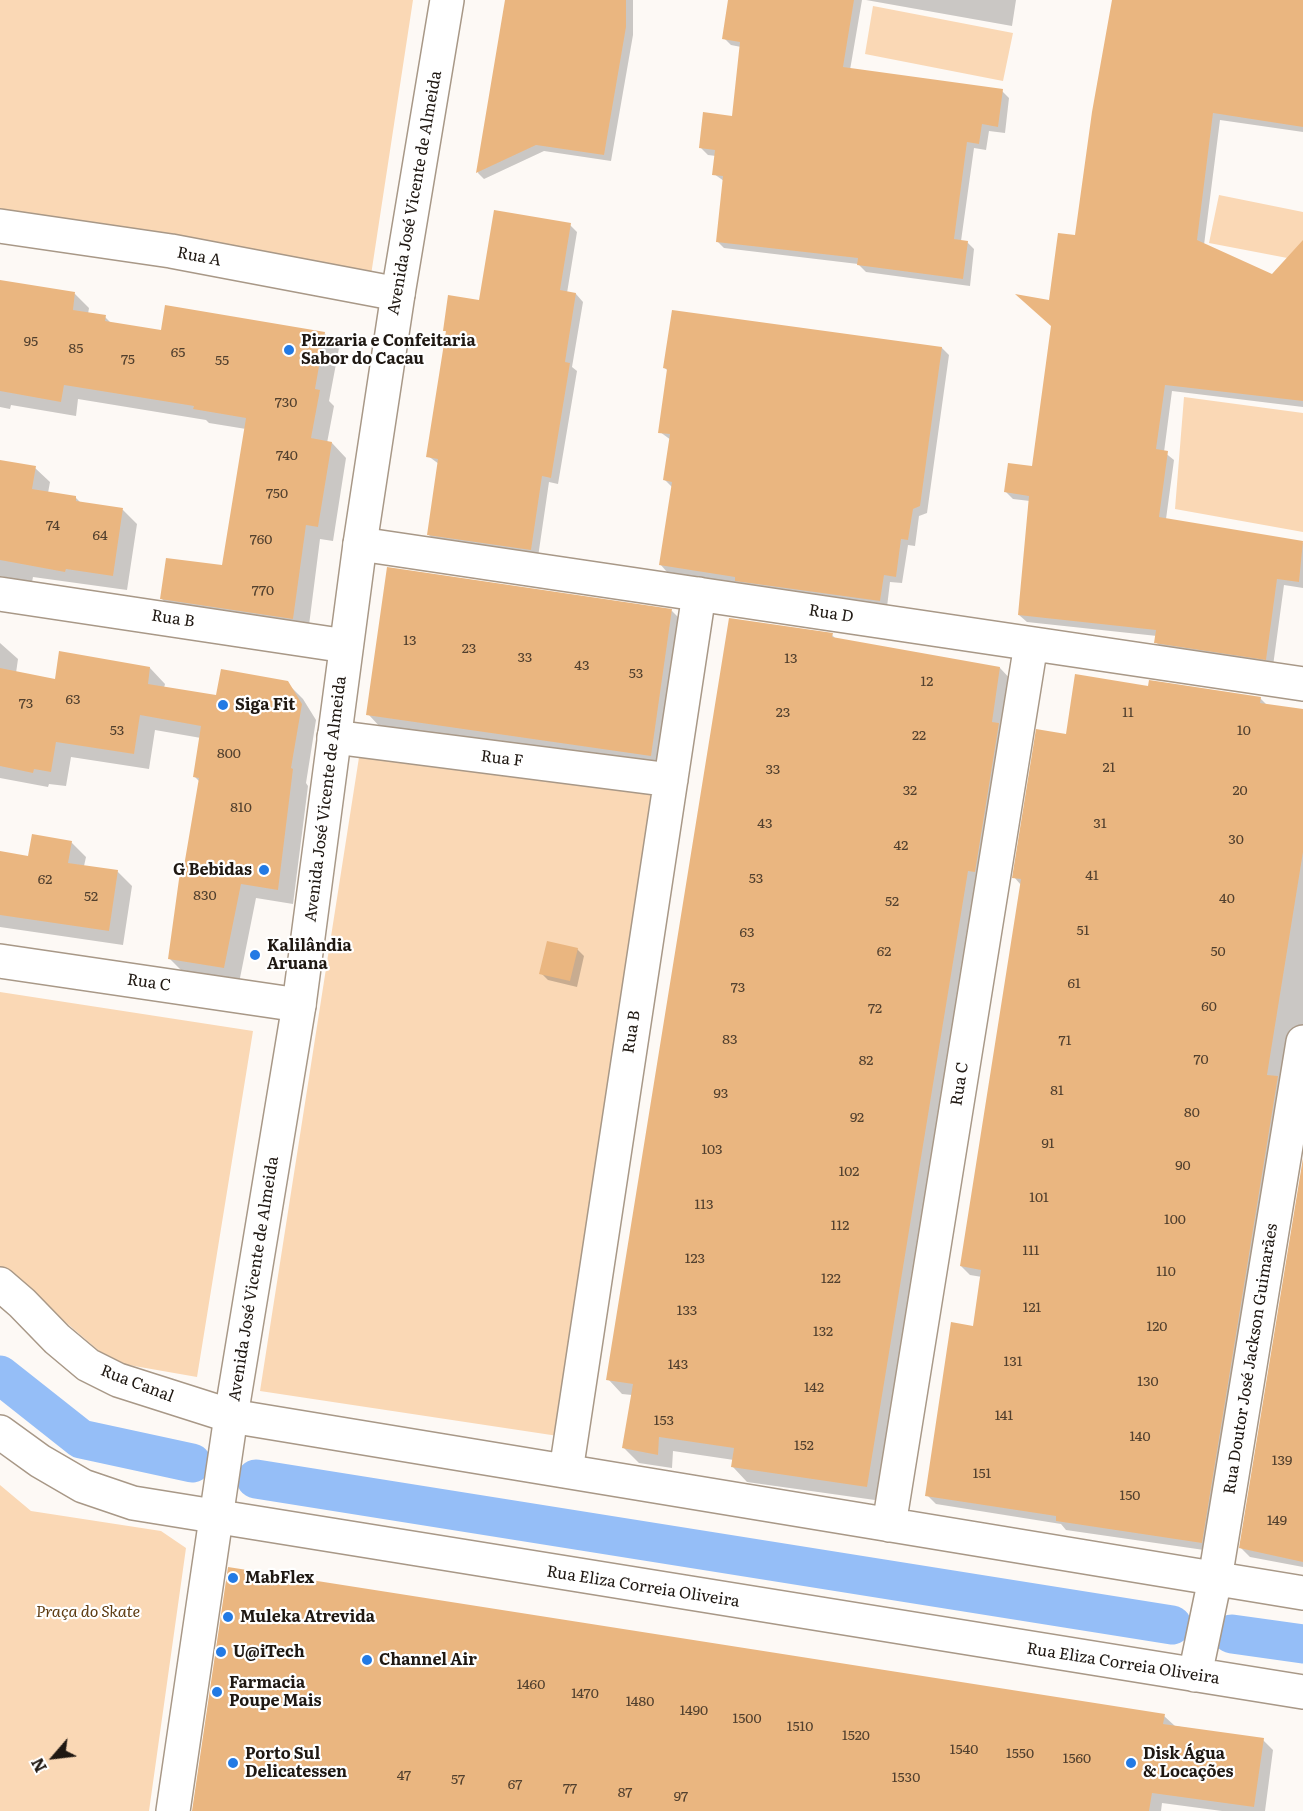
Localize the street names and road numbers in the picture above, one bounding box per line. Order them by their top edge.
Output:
street label: Avenida José Vicente de Almeida [384,69,446,317]
street label: Rua A [175,243,223,271]
street label: Rua D [807,601,855,627]
street label: Rua B [150,606,196,632]
street label: Avenida José Vicente de Almeida [301,675,351,923]
street label: Rua F [480,747,524,771]
street label: Rua C [126,970,172,996]
street label: Rua B [619,1009,645,1055]
street label: Rua C [947,1061,973,1107]
street label: Avenida José Vicente de Almeida [225,1155,283,1403]
street label: Rua Doutor José Jackson Guimarães [1220,1222,1282,1496]
street label: Rua Canal [98,1361,176,1407]
street label: Rua Eliza Correia Oliveira [545,1562,741,1612]
street label: Rua Eliza Correia Oliveira [1025,1639,1221,1689]

